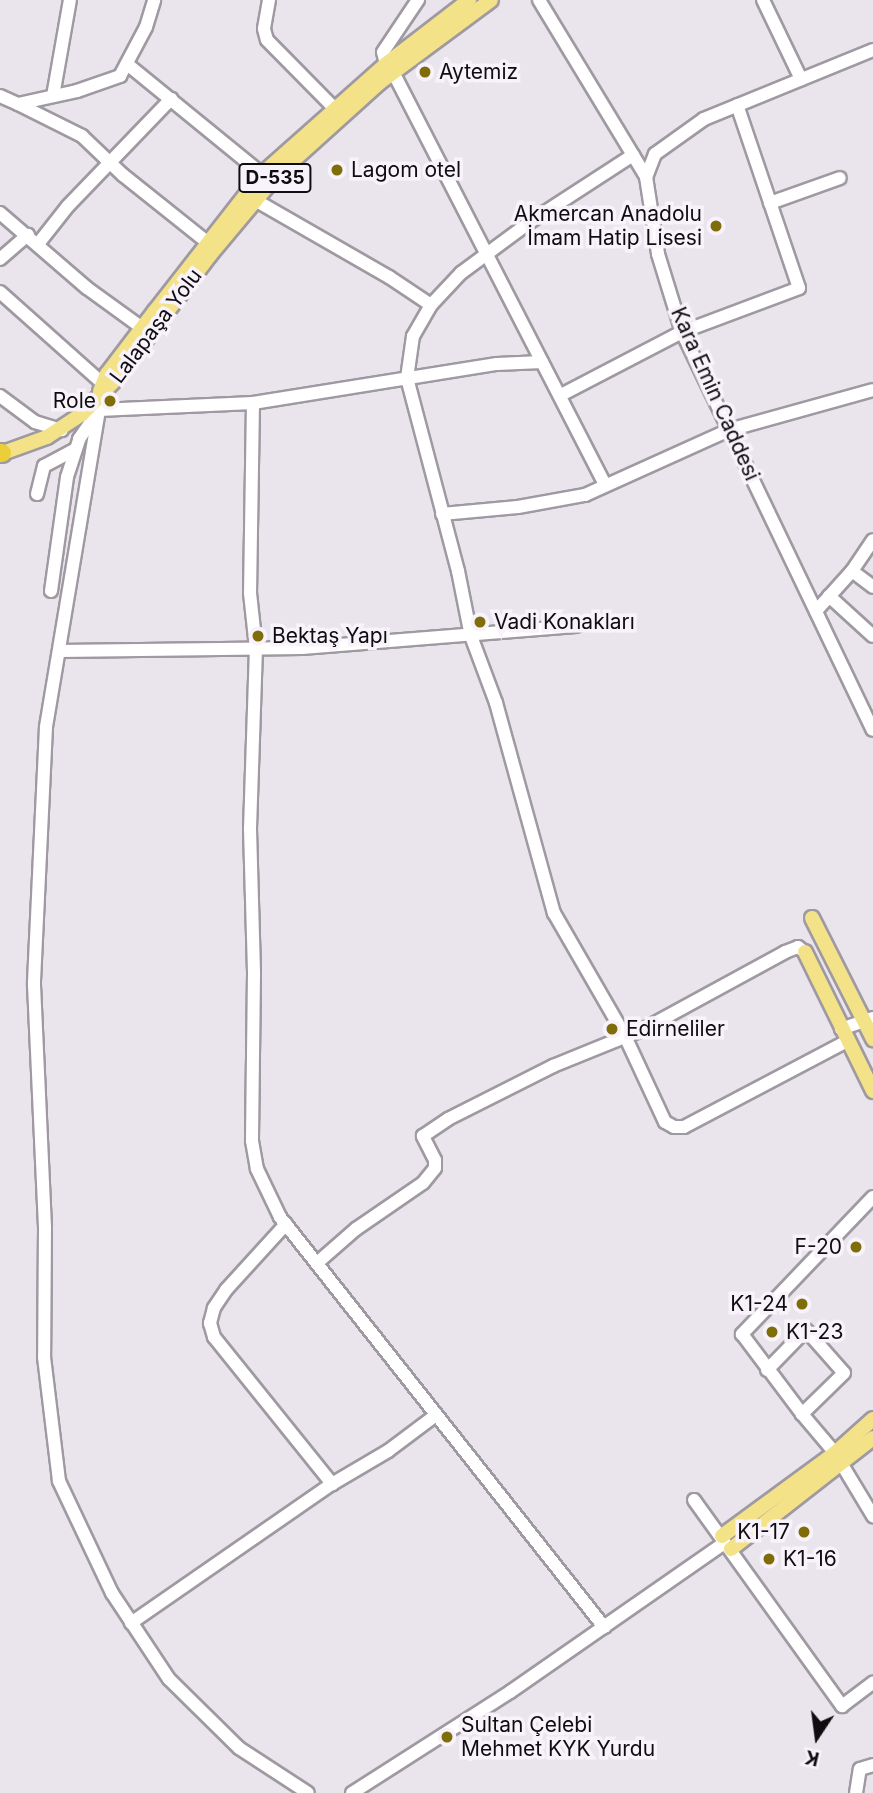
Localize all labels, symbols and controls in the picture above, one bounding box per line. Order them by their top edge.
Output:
place label: Aytemiz [439,59,518,85]
marker: Aytemiz [417,64,433,80]
place label: Lagom otel [351,157,461,183]
road number: D-535 [238,162,312,194]
marker: Lagom otel [329,162,345,178]
place label: Akmercan Anadolu İmam Hatip Lisesi [514,201,702,251]
marker: Akmercan Anadolu İmam Hatip Lisesi [708,218,724,234]
street label: Lalapaşa Yolu [105,264,207,388]
street label: Kara Emin Caddesi [665,303,765,485]
place label: Role [53,388,96,414]
marker: Role [102,393,118,409]
place label: Vadi Konakları [494,609,635,635]
marker: Vadi Konakları [472,614,488,630]
place label: Bektaş Yapı [272,623,388,649]
marker: Bektaş Yapı [250,628,266,644]
place label: Edirneliler [626,1016,725,1042]
marker: Edirneliler [604,1021,620,1037]
place label: F-20 [795,1234,842,1260]
marker: F-20 [848,1239,864,1255]
place label: K1-24 [730,1291,788,1317]
marker: K1-24 [794,1296,810,1312]
place label: K1-23 [786,1319,843,1345]
marker: K1-23 [764,1324,780,1340]
place label: K1-17 [737,1519,790,1545]
marker: K1-17 [796,1524,812,1540]
place label: K1-16 [783,1546,837,1572]
marker: K1-16 [761,1551,777,1567]
north arrow [782,1702,852,1772]
place label: Sultan Çelebi Mehmet KYK Yurdu [461,1712,655,1762]
marker: Sultan Çelebi Mehmet KYK Yurdu [439,1729,455,1745]
text: K [803,1745,821,1771]

